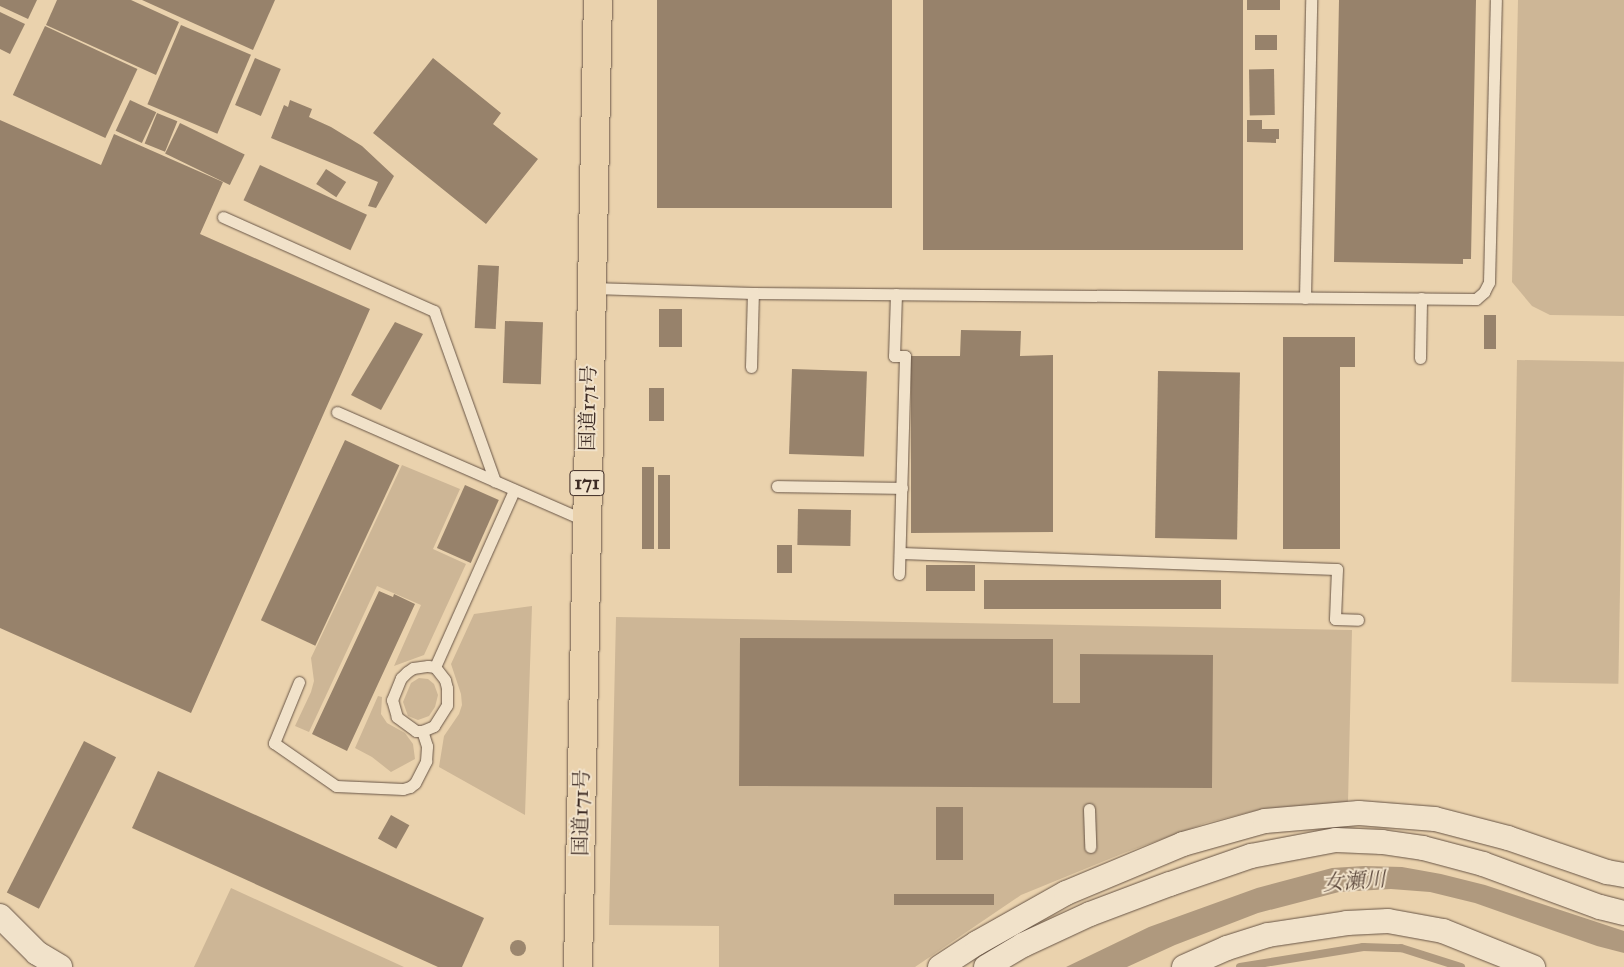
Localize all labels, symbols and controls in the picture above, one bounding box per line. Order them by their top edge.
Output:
street label: 国道171号 [575,365,601,451]
road number: 171 [568,466,606,499]
street label: 国道171号 [568,770,594,856]
water label: 女瀬川 [1322,866,1386,896]

